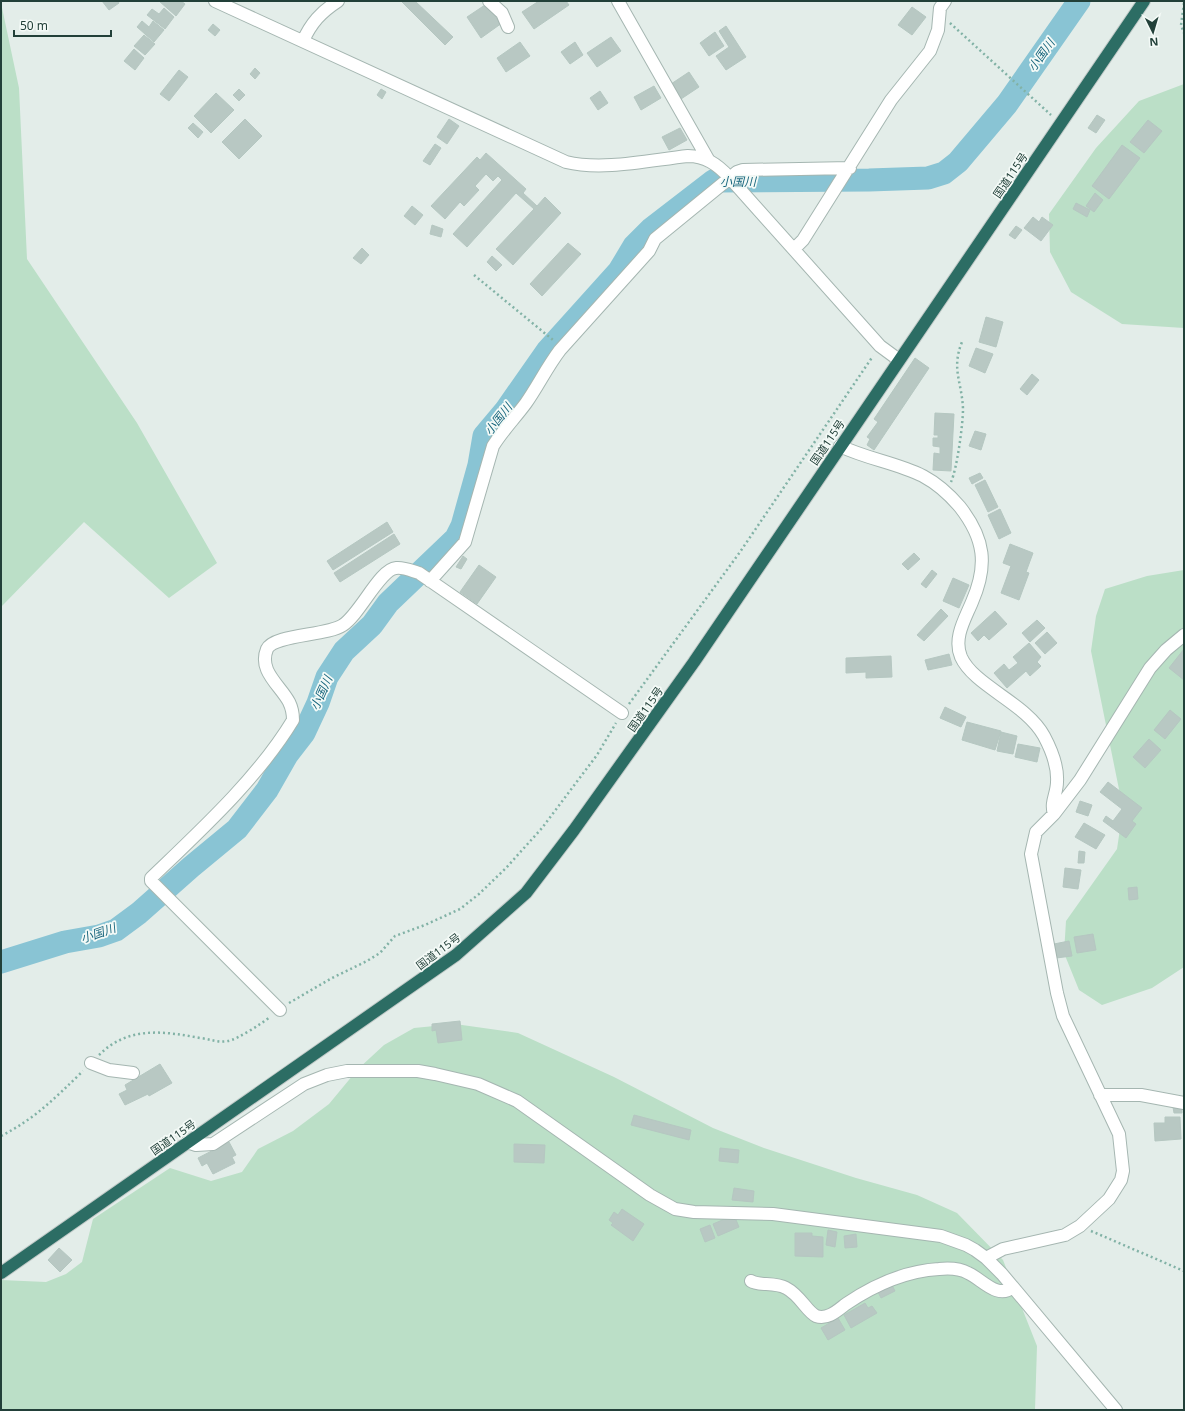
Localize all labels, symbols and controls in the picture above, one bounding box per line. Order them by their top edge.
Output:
scale bar [14,12,111,38]
north arrow [1133,12,1173,52]
text: 50 m [20,17,48,34]
water label: 小国川 [1024,34,1059,75]
text: N [1149,35,1159,50]
street label: 国道115号 [989,149,1031,201]
water label: 小国川 [720,173,758,190]
water label: 小国川 [480,398,517,438]
street label: 国道115号 [806,416,848,468]
water label: 小国川 [306,671,337,713]
street label: 国道115号 [624,683,666,735]
water label: 小国川 [78,918,120,947]
street label: 国道115号 [413,929,463,973]
street label: 国道115号 [147,1116,199,1158]

